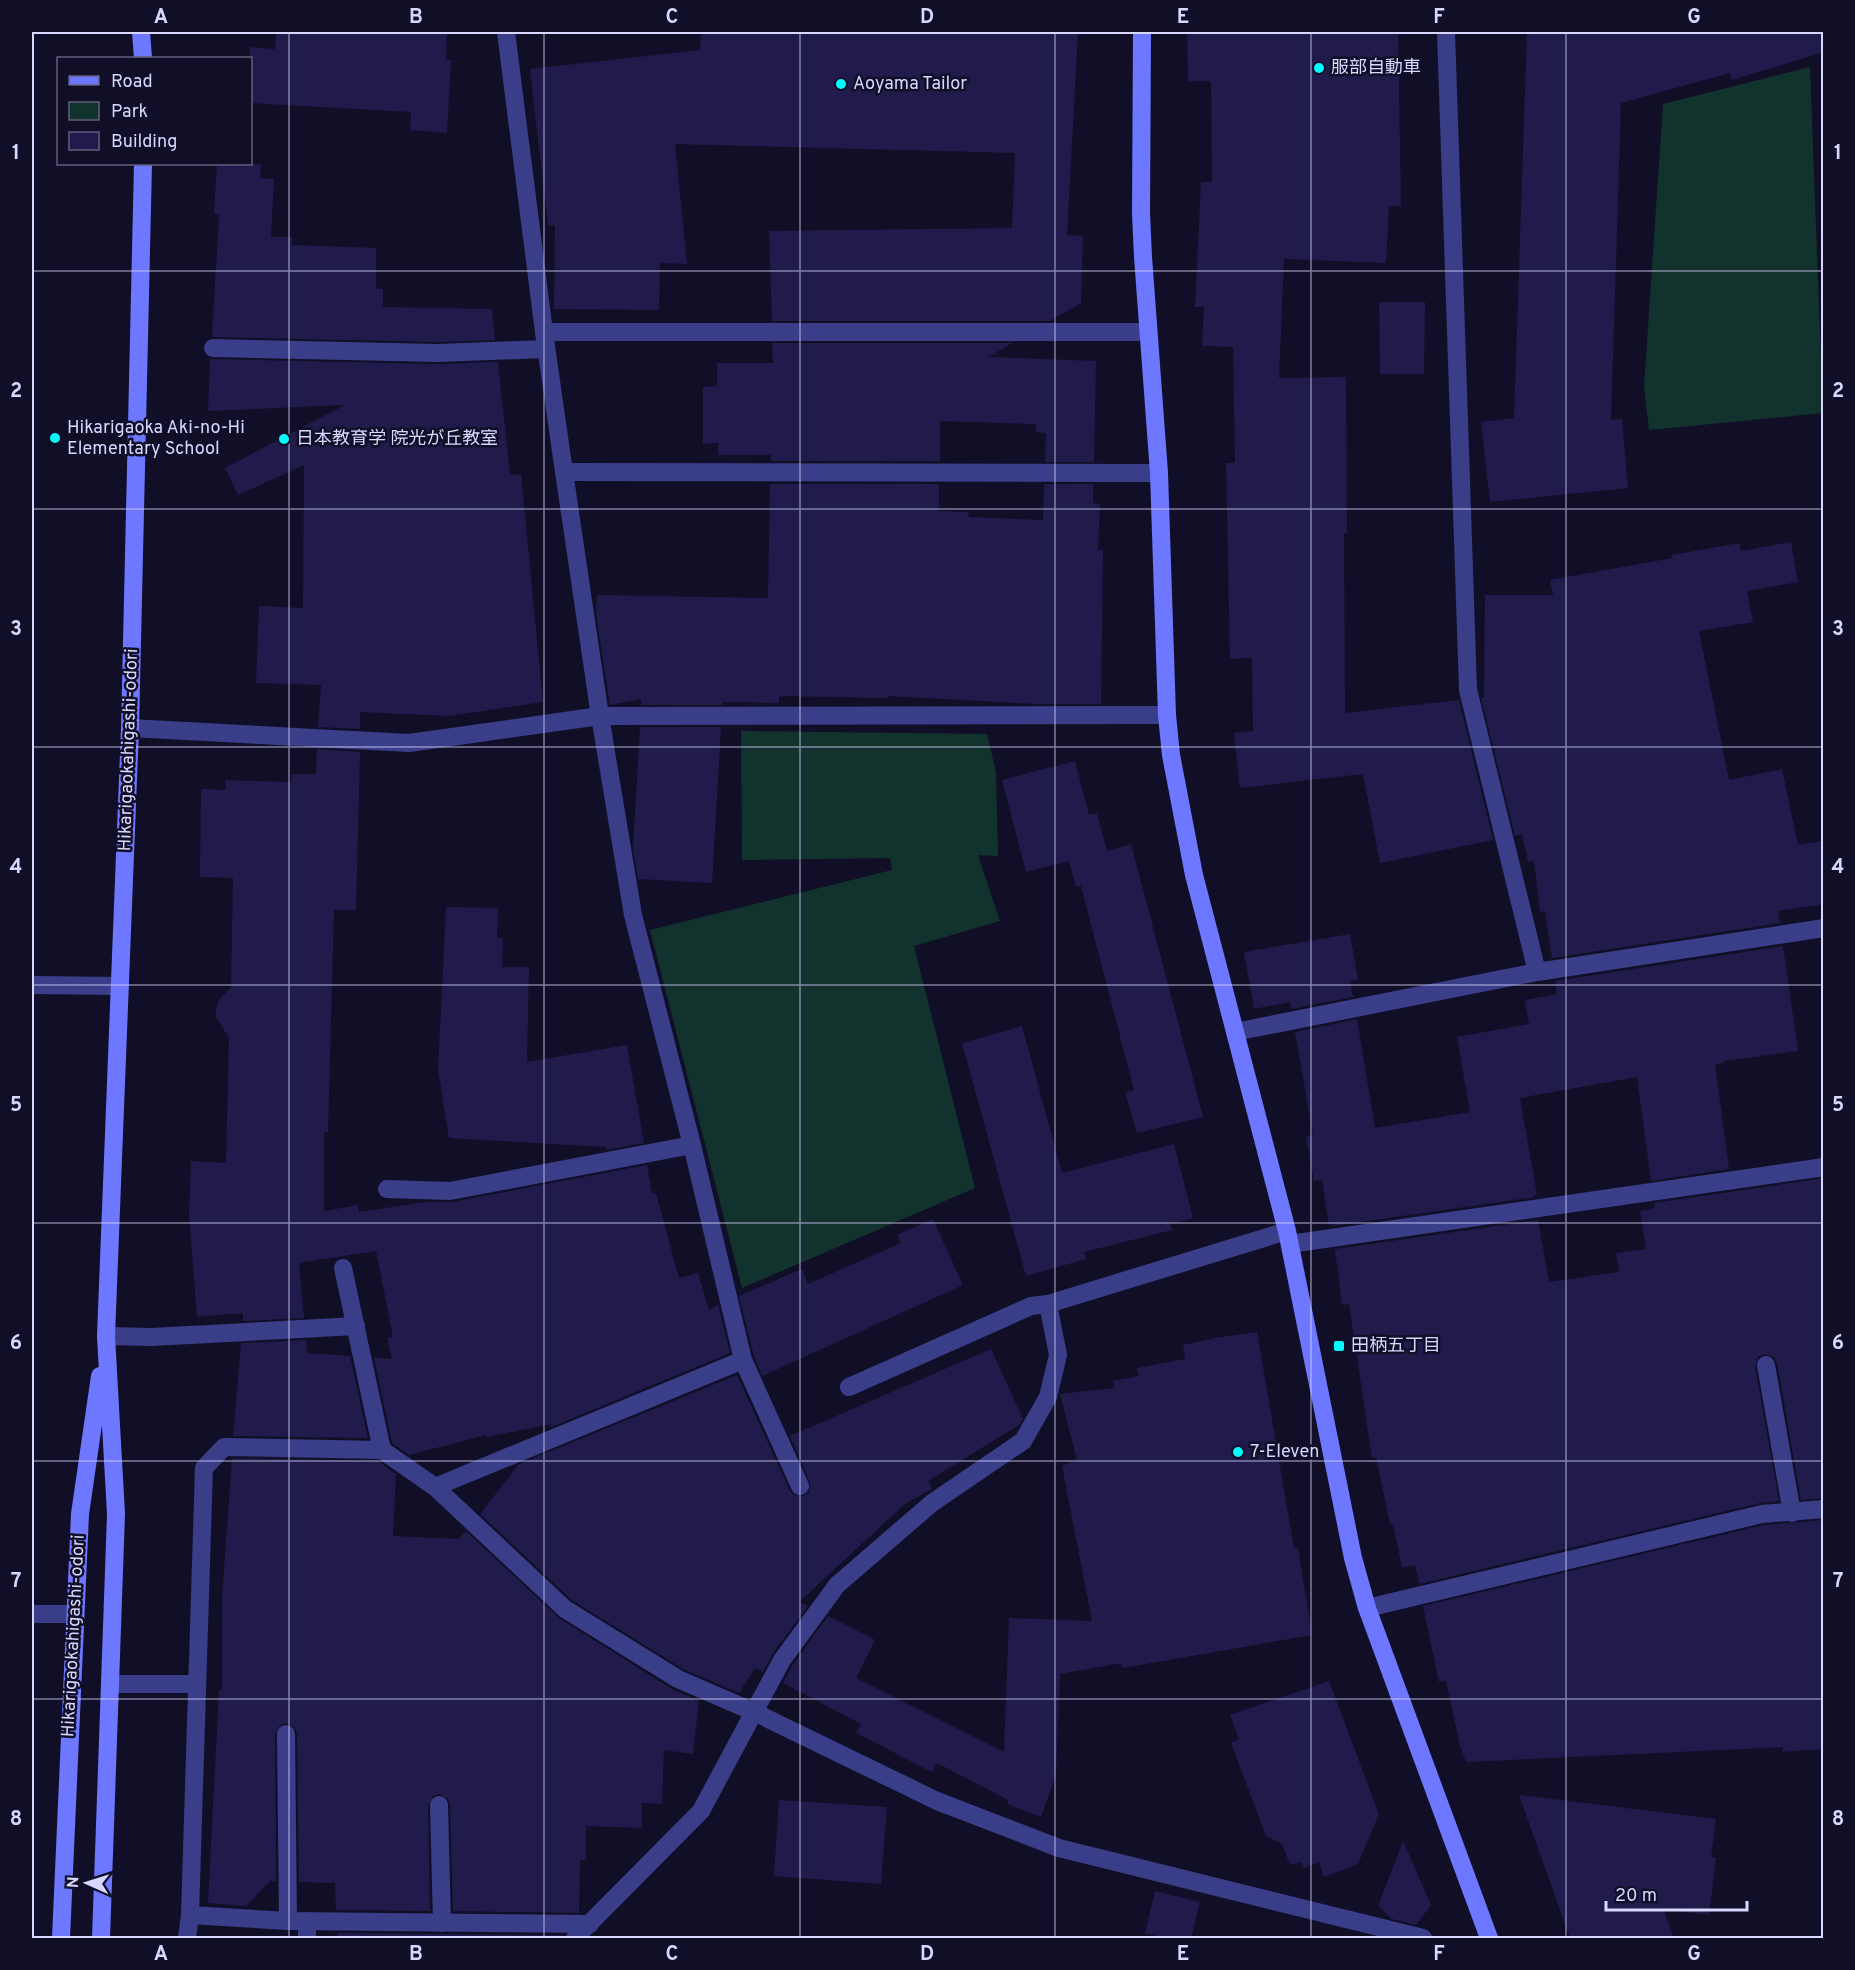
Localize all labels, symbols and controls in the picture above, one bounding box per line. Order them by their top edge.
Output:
text: A [154,5,168,31]
text: B [409,5,423,31]
text: C [666,5,678,31]
text: D [920,5,934,31]
text: E [1177,5,1189,31]
text: F [1433,5,1445,31]
text: G [1687,5,1701,31]
legend [57,57,252,165]
place label: 服部自動車 [1331,57,1421,80]
marker: 服部自動車 [1312,61,1326,75]
text: Road [111,71,153,94]
place label: Aoyama Tailor [853,73,967,96]
marker: Aoyama Tailor [834,77,848,91]
text: Park [111,101,148,124]
text: Building [111,131,177,154]
text: 1 [12,141,20,167]
text: 1 [1834,141,1842,167]
text: 2 [10,379,22,405]
text: 2 [1832,379,1844,405]
place label: Hikarigaoka Aki-no-Hi Elementary School [67,417,245,461]
place label: 日本教育学 院光が丘教室 [296,428,498,451]
marker: Hikarigaoka Aki-no-Hi Elementary School [48,431,62,445]
marker: 日本教育学 院光が丘教室 [277,432,291,446]
text: 3 [10,617,22,643]
text: 3 [1832,617,1844,643]
street label: Hikarigaokahigashi-odori [114,648,144,852]
text: 4 [10,855,22,881]
text: 4 [1832,855,1844,881]
text: 5 [10,1093,22,1119]
text: 5 [1832,1093,1844,1119]
text: 6 [10,1331,22,1357]
text: 6 [1832,1331,1844,1357]
place label: 田柄五丁目 [1351,1335,1441,1358]
marker: 田柄五丁目 [1332,1339,1346,1353]
place label: 7-Eleven [1250,1441,1319,1464]
marker: 7-Eleven [1231,1445,1245,1459]
street label: Hikarigaokahigashi-odori [57,1534,91,1738]
text: 7 [11,1569,21,1595]
text: 7 [1833,1569,1843,1595]
text: 8 [10,1807,22,1833]
text: 8 [1832,1807,1844,1833]
north arrow [57,1853,117,1913]
scale bar [1606,1874,1747,1912]
text: N [64,1876,84,1889]
text: 20 m [1615,1885,1657,1908]
text: A [154,1942,168,1968]
text: B [409,1942,423,1968]
text: C [666,1942,678,1968]
text: D [920,1942,934,1968]
text: E [1177,1942,1189,1968]
text: F [1433,1942,1445,1968]
text: G [1687,1942,1701,1968]

